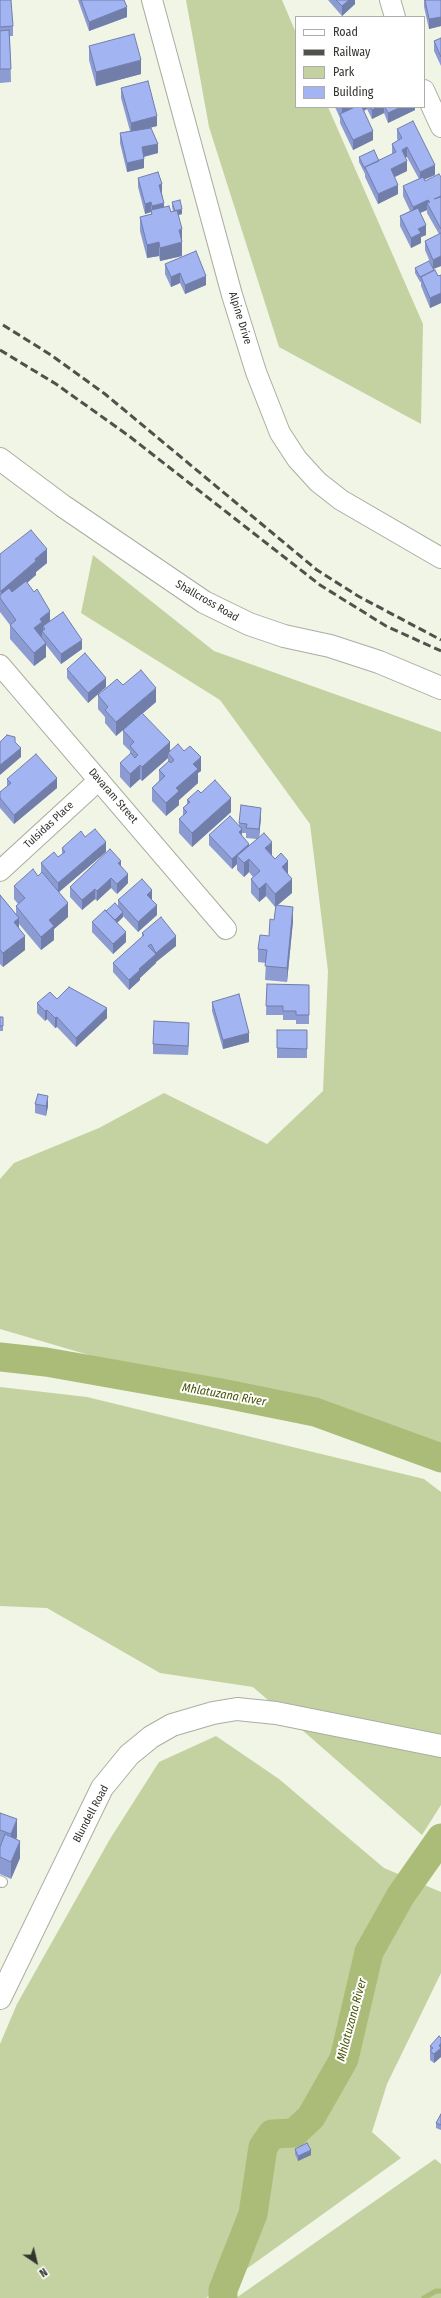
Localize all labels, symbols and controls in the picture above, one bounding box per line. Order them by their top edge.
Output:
legend [295,16,425,108]
text: Road [333,25,358,39]
text: Railway [333,45,370,59]
text: Park [333,65,354,79]
text: Building [333,85,373,99]
street label: Alpine Drive [226,290,254,346]
street label: Shallcross Road [173,578,241,624]
street label: Davaram Street [86,766,140,826]
street label: Tulsidas Place [21,799,77,851]
water label: Mhlatuzana River [181,1381,267,1409]
street label: Blundell Road [70,1783,112,1845]
water label: Mhlatuzana River [334,1977,370,2063]
north arrow [16,2242,56,2282]
text: N [37,2265,50,2279]

